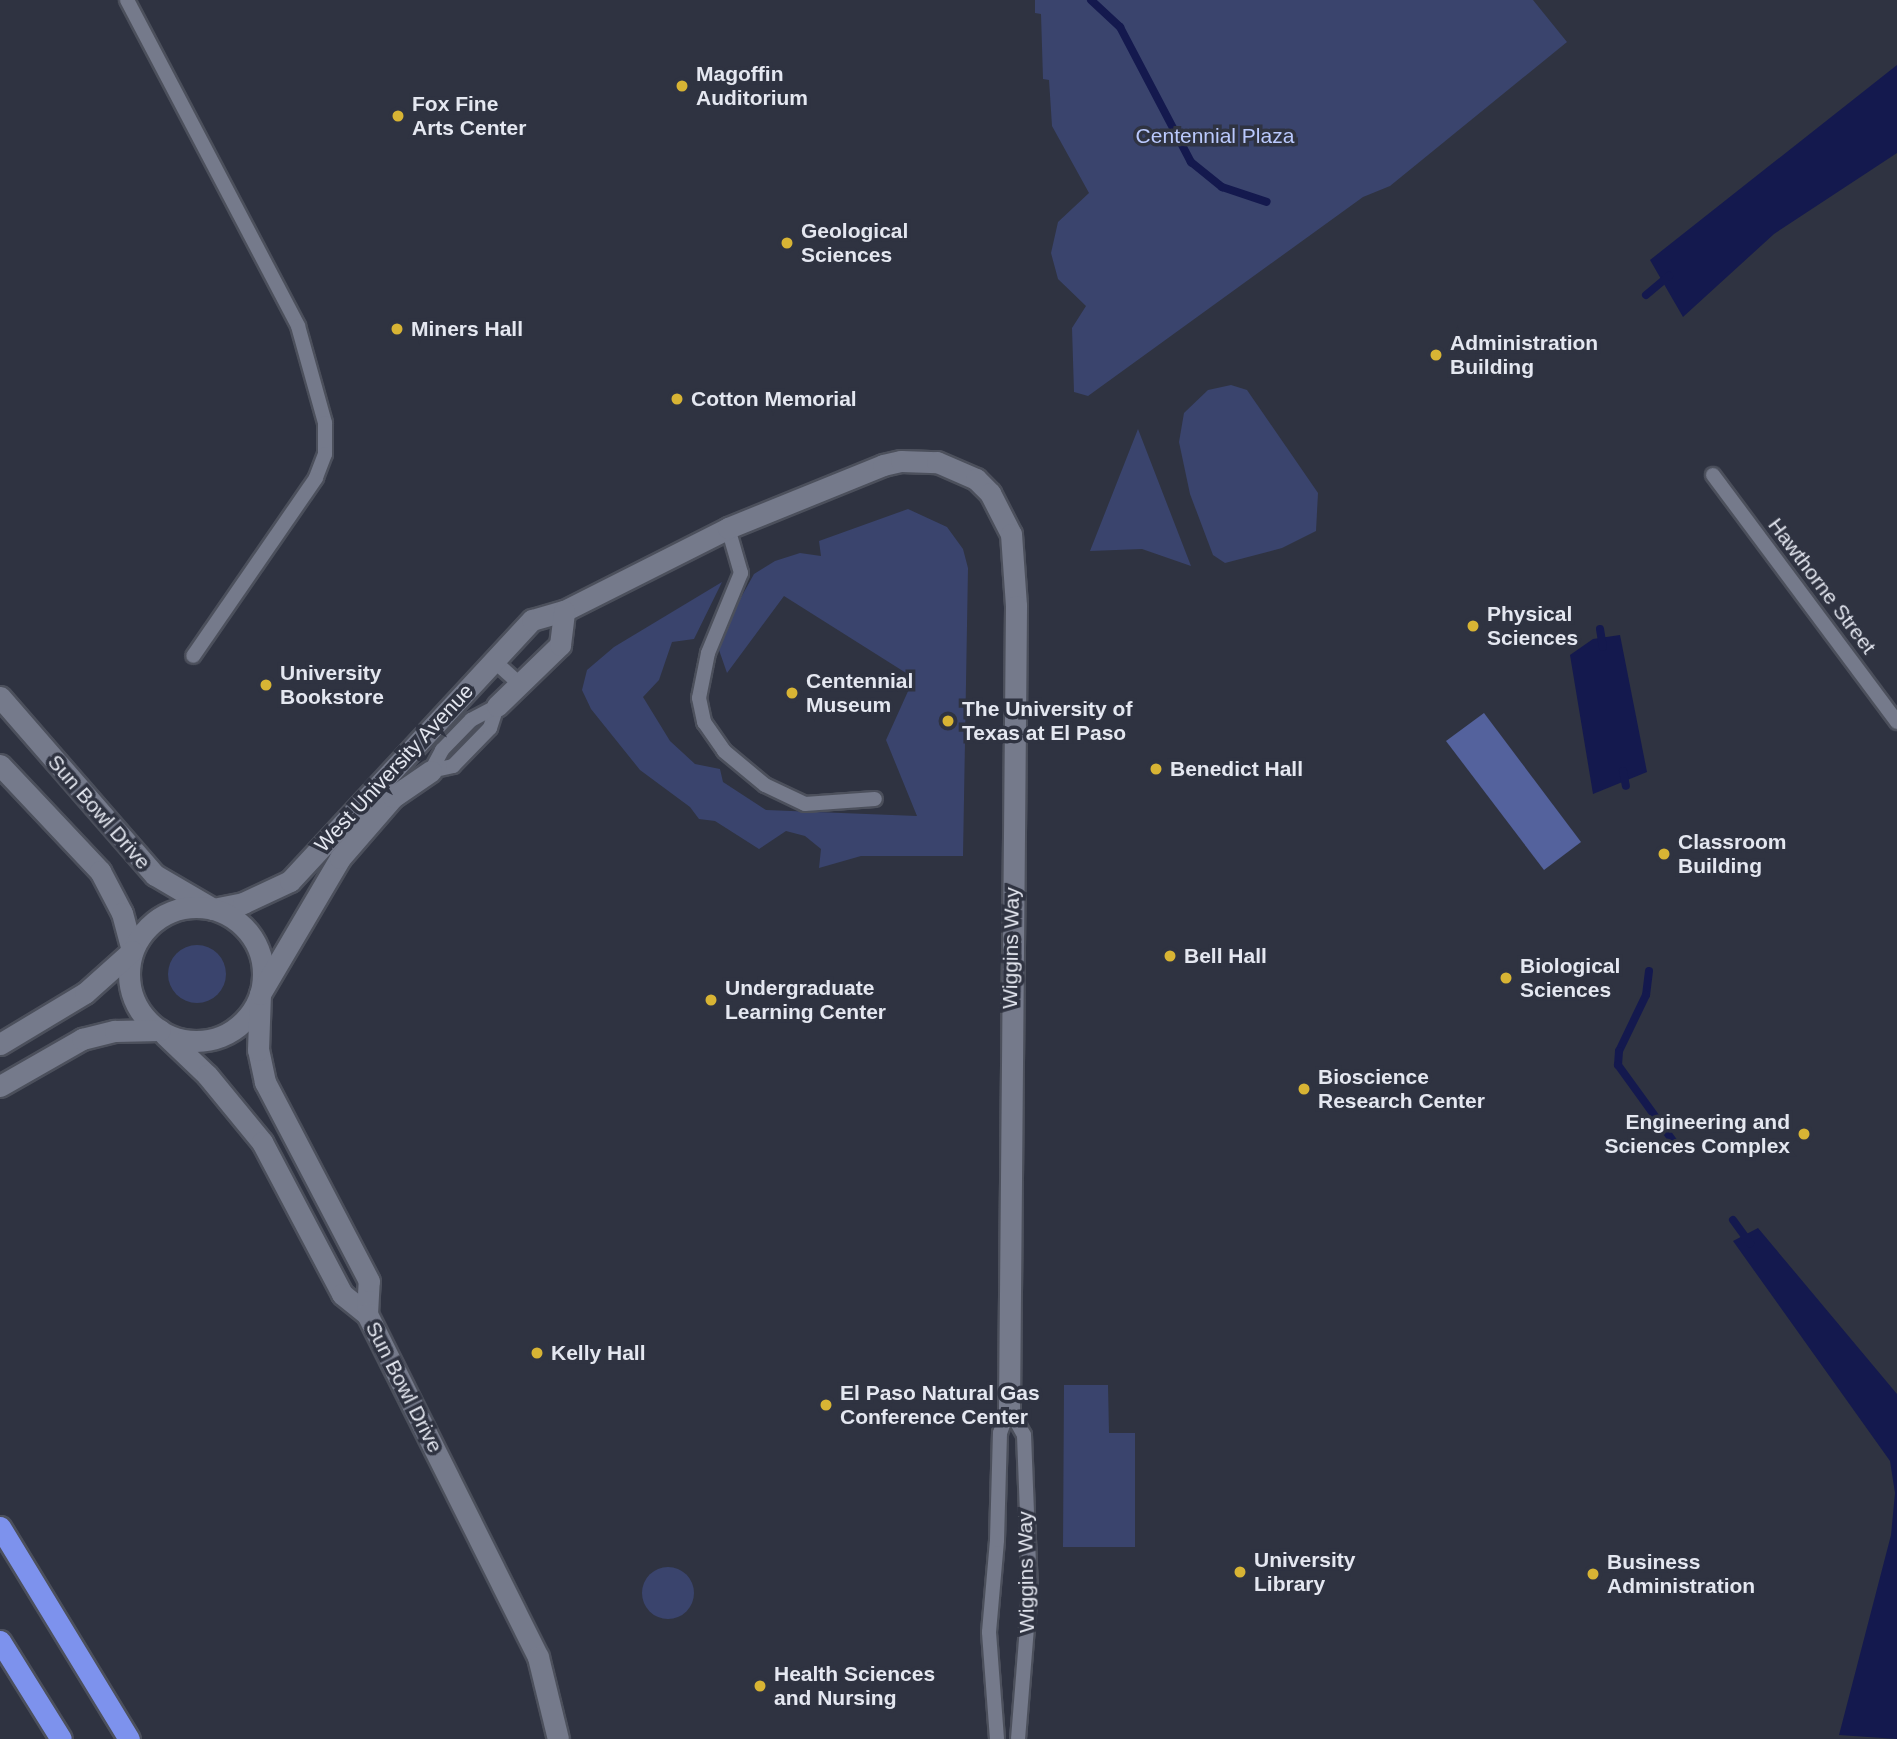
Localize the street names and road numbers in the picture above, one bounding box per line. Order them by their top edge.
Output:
street label: Hawthorne Street [1763,513,1881,659]
street label: West University Avenue [309,678,479,858]
street label: Sun Bowl Drive [42,750,156,874]
street label: Wiggins Way [997,887,1025,1009]
street label: Sun Bowl Drive [360,1317,448,1457]
street label: Wiggins Way [1012,1511,1040,1633]

